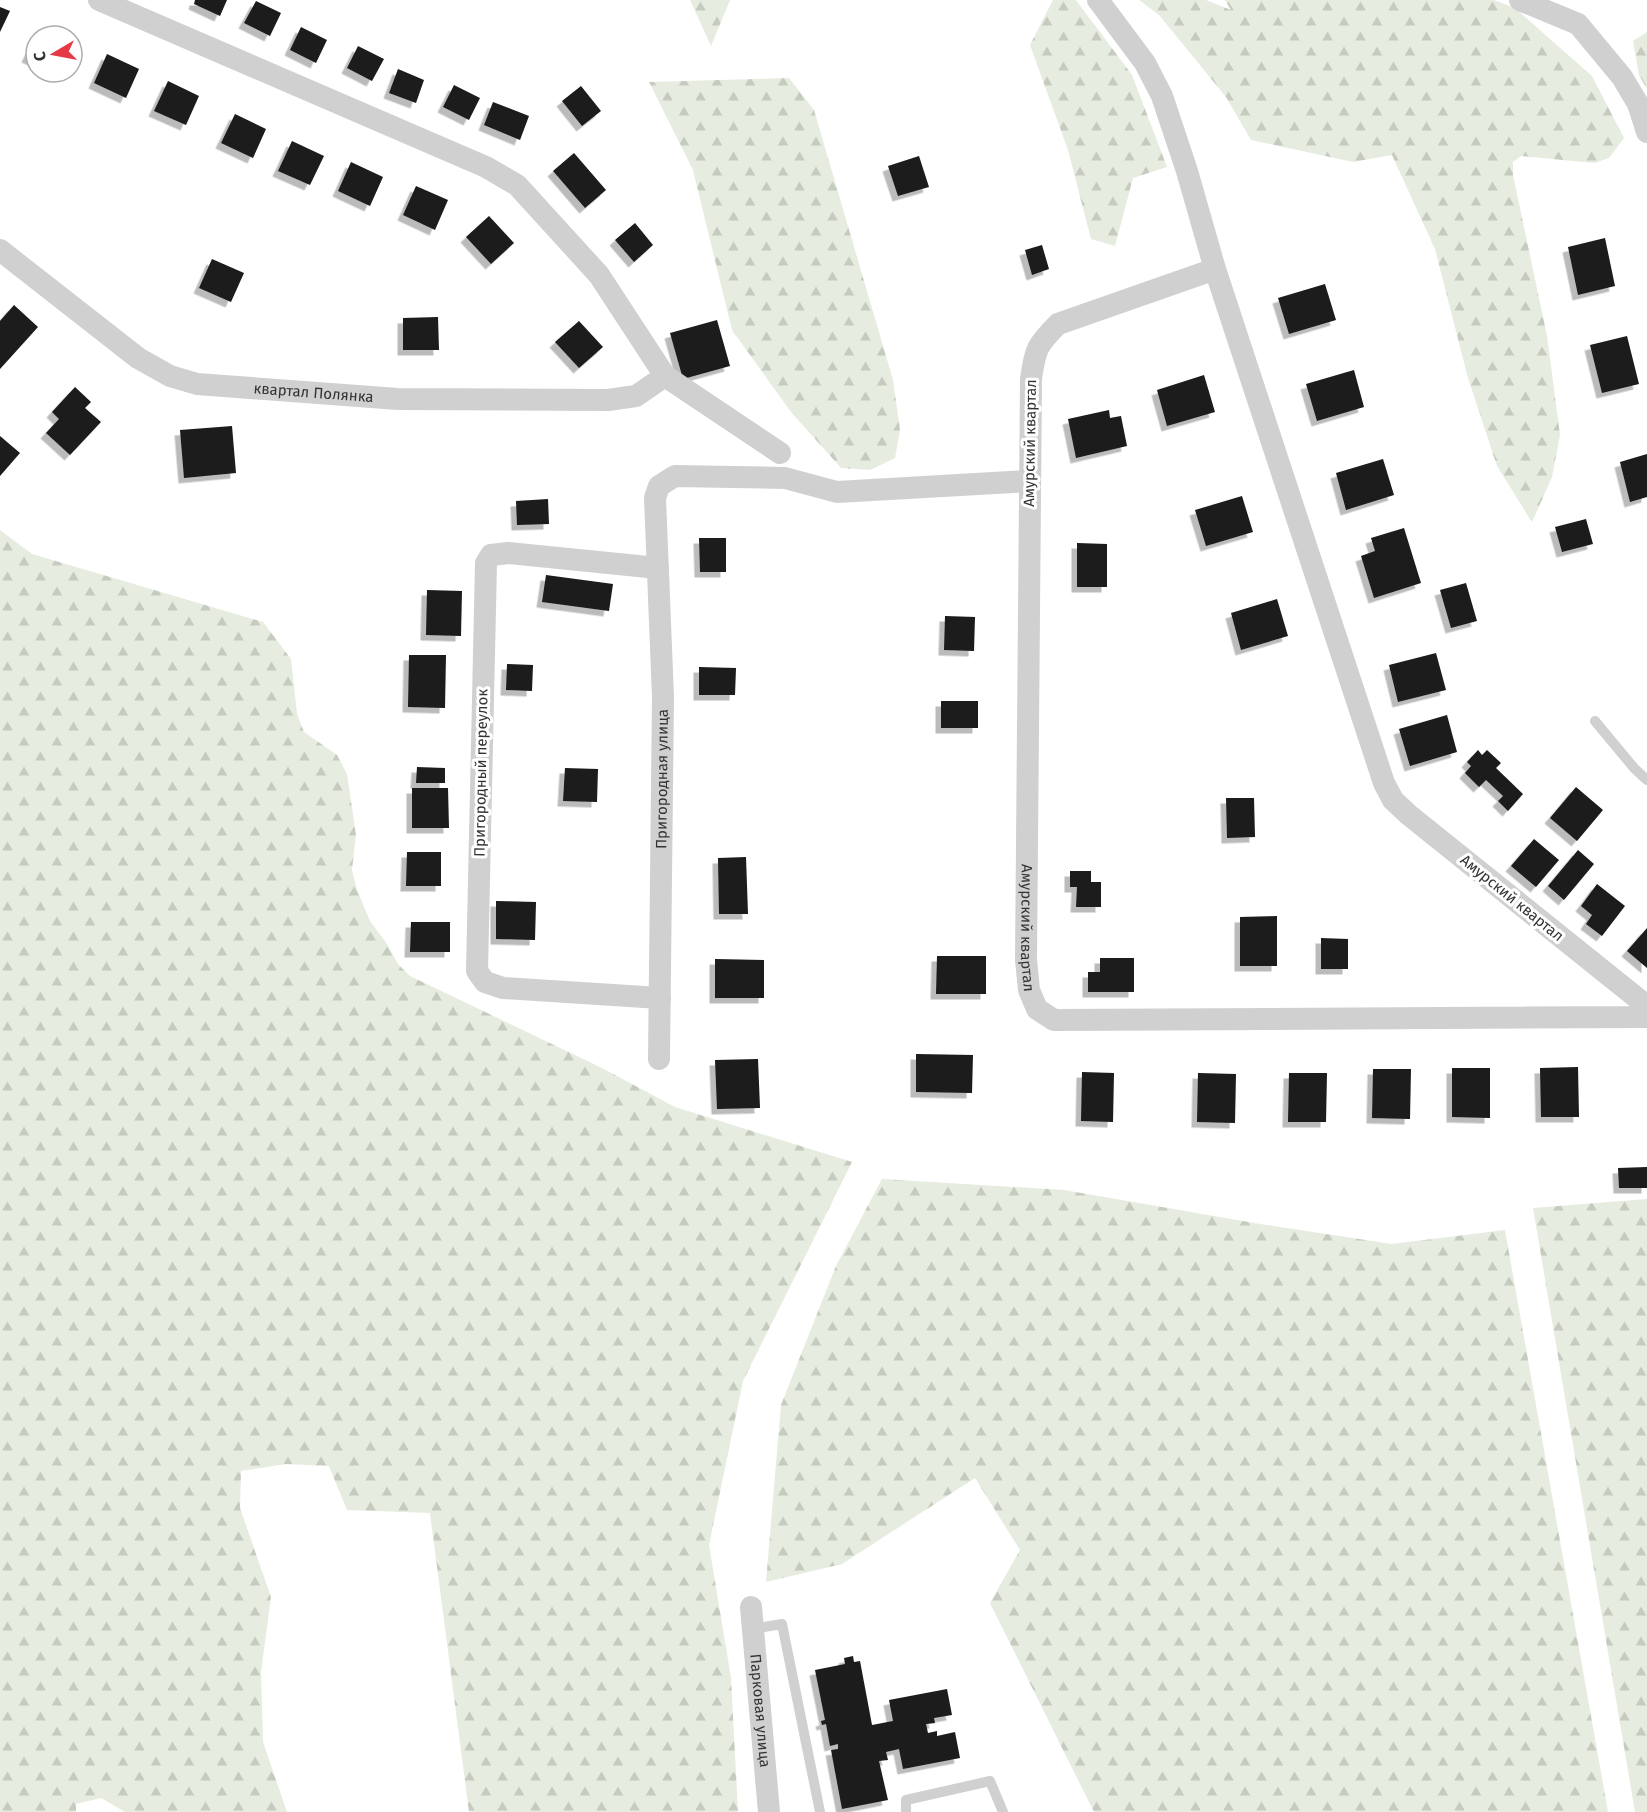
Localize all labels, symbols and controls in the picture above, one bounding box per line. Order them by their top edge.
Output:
north arrow [24,24,84,84]
text: С [29,50,50,63]
street label: квартал Полянка [253,379,374,406]
street label: Амурский квартал [1020,379,1040,507]
street label: Пригородный переулок [471,689,491,857]
street label: Пригородная улица [652,709,672,849]
street label: Амурский квартал [1457,851,1567,945]
street label: Амурский квартал [1017,864,1038,993]
street label: Парковая улица [746,1653,774,1768]

